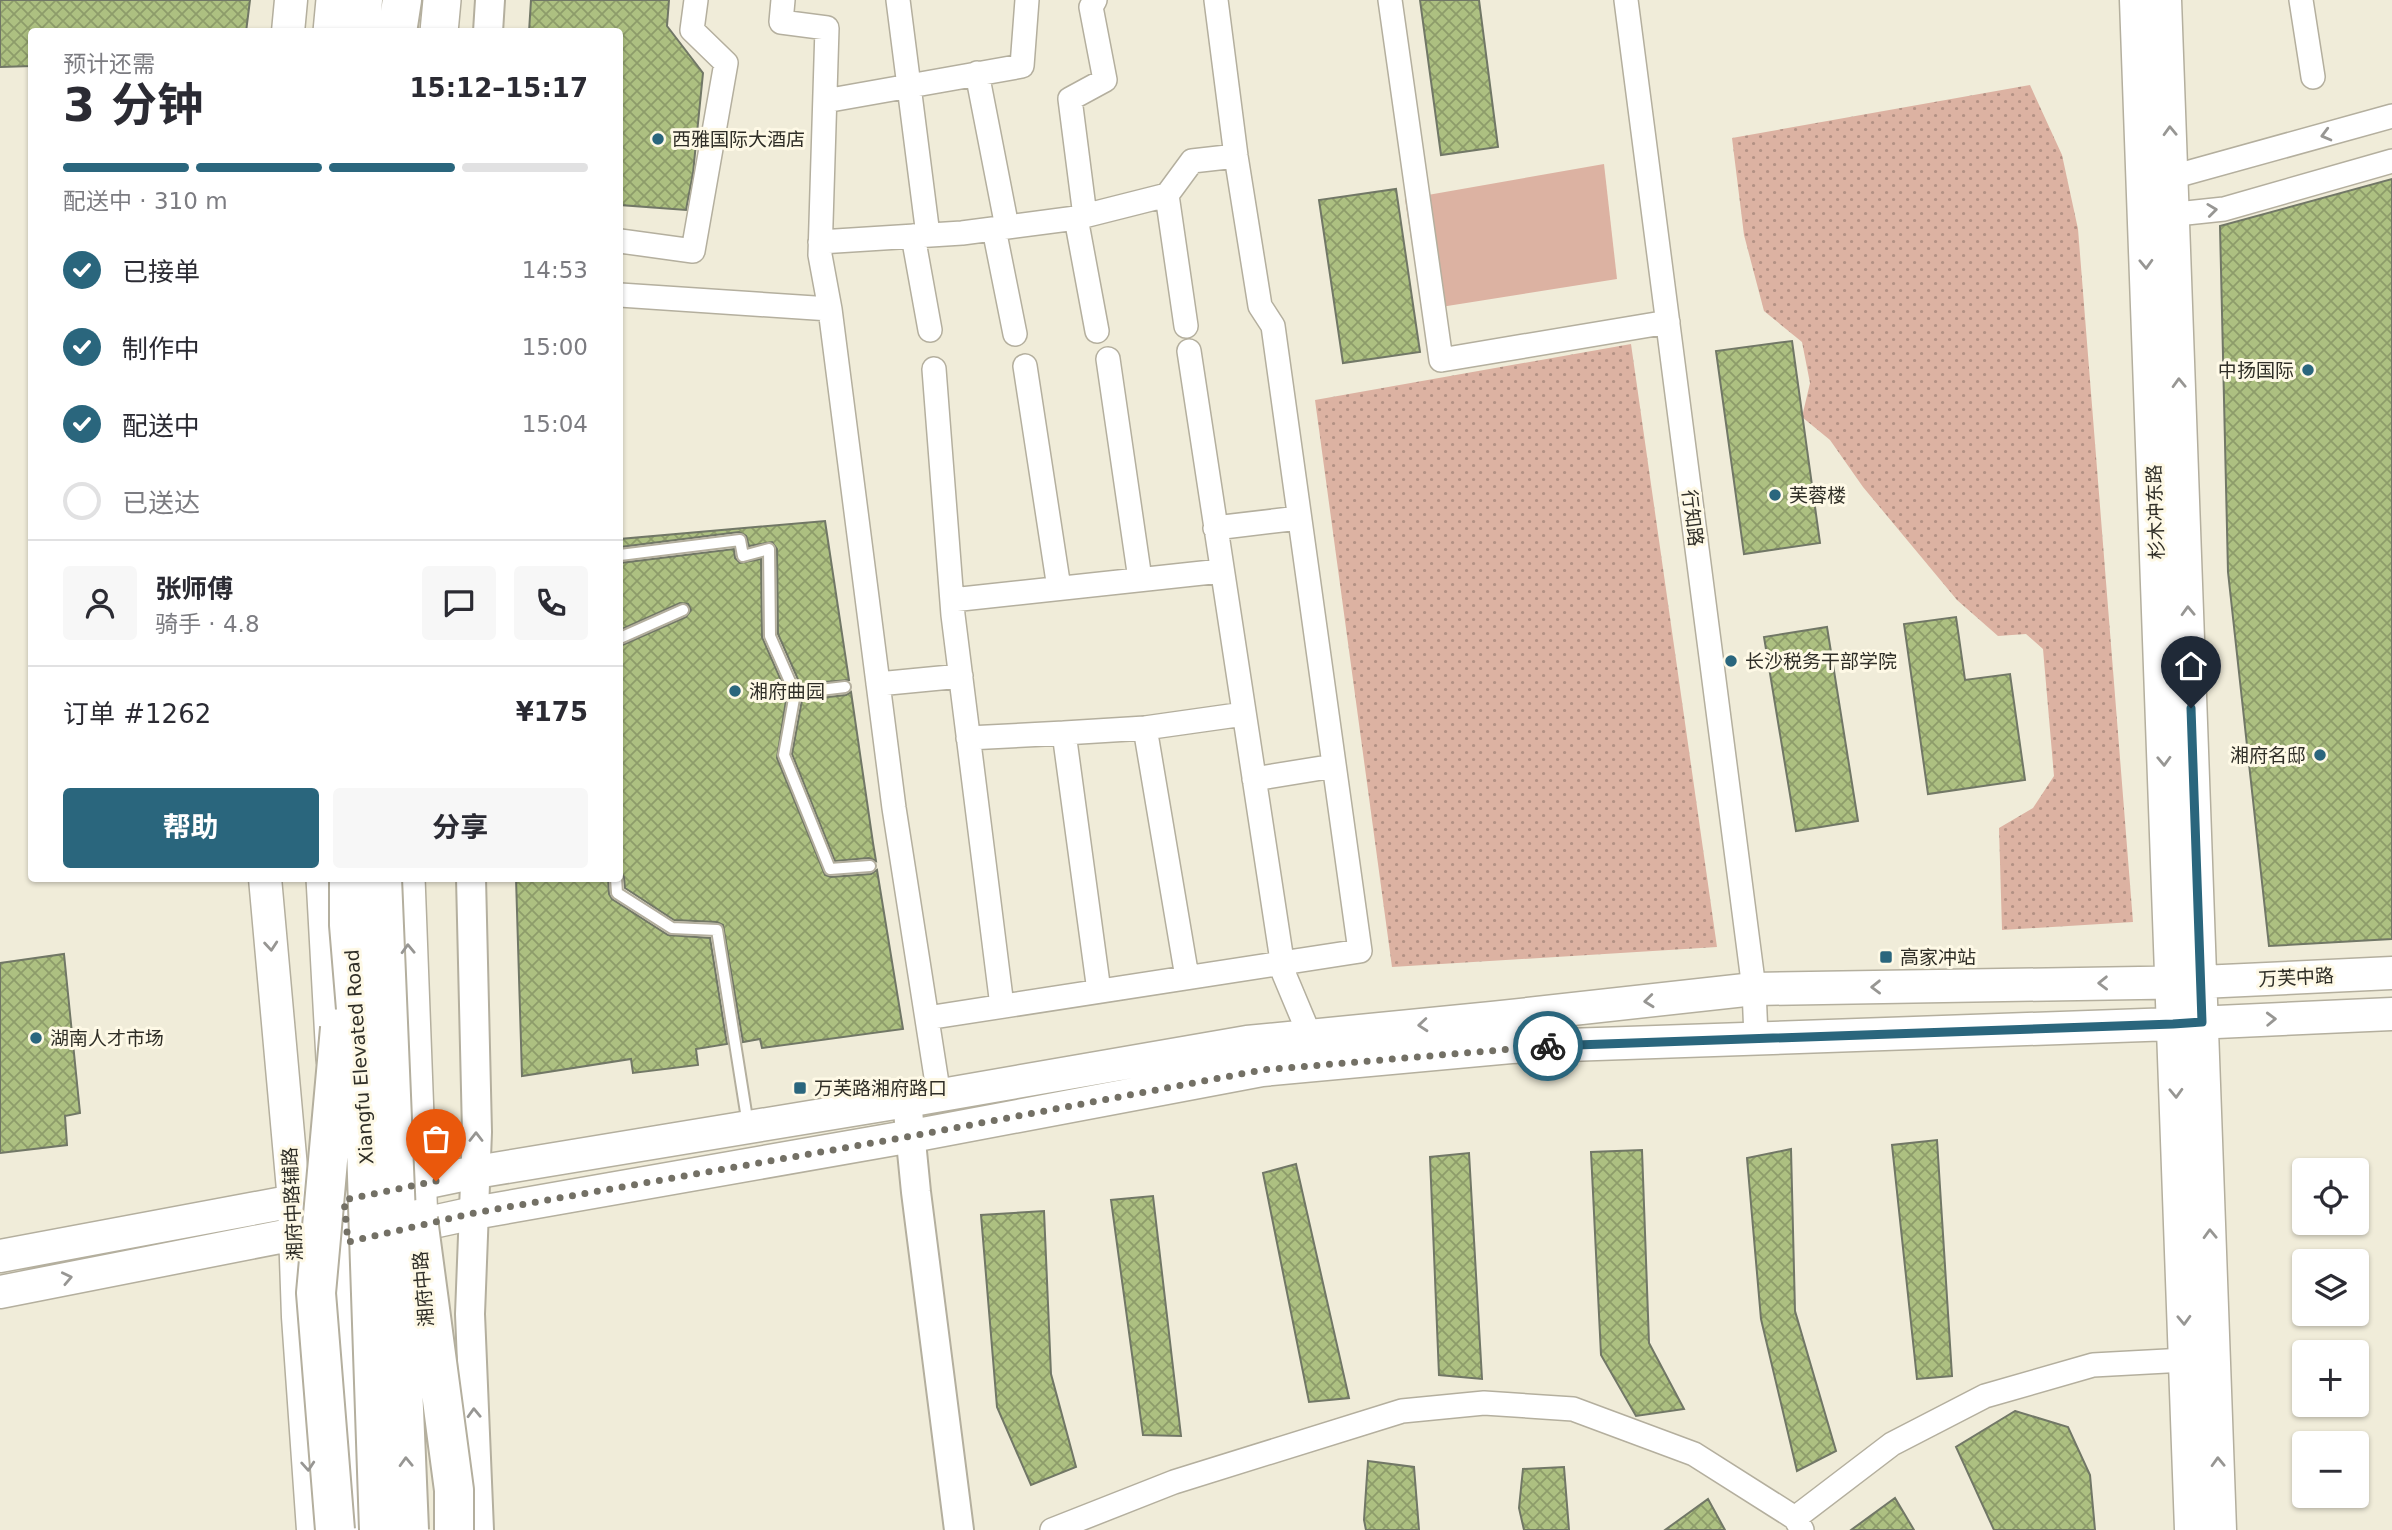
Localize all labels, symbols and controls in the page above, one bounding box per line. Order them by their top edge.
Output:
text: 预计还需 [63,51,155,77]
text: 15:12–15:17 [409,73,588,103]
text: 3 分钟 [63,78,203,132]
one-way arrow [2163,126,2178,137]
one-way arrow [2320,126,2332,141]
place label: 西雅国际大酒店 [672,128,805,150]
marker: 西雅国际大酒店 [650,131,666,147]
text: 配送中 · 310 m [63,188,228,214]
one-way arrow [2207,202,2218,217]
icon: check [63,251,101,289]
text: 已接单 [122,257,200,287]
text: 14:53 [522,257,588,283]
one-way arrow [2139,259,2154,270]
icon: check [63,328,101,366]
text: 制作中 [122,334,200,364]
text: 15:00 [522,334,588,360]
place label: 中扬国际 [2218,359,2294,381]
marker: 中扬国际 [2300,362,2316,378]
one-way arrow [2172,377,2187,388]
icon: check [63,405,101,443]
text: 配送中 [122,411,200,441]
text: 15:04 [522,411,588,437]
street label: 杉木冲东路 [2142,464,2168,560]
place label: 芙蓉楼 [1789,484,1846,506]
marker: 芙蓉楼 [1767,487,1783,503]
text: 已送达 [122,488,200,518]
street label: 行知路 [1679,488,1707,548]
button: person [63,566,137,640]
button: chat [422,566,496,640]
button: phone [514,566,588,640]
text: 张师傅 [155,574,233,604]
one-way arrow [2180,605,2195,616]
text: 骑手 · 4.8 [155,611,260,637]
pin [2161,636,2221,708]
icon: home [2172,647,2210,685]
place label: 长沙税务干部学院 [1745,650,1897,672]
marker: 长沙税务干部学院 [1723,653,1739,669]
place label: 湘府曲园 [749,680,825,702]
marker: 湘府曲园 [727,683,743,699]
text: ¥175 [516,697,588,727]
text: 订单 #1262 [63,699,211,729]
place label: 湘府名邸 [2230,744,2306,766]
marker: 湘府名邸 [2312,747,2328,763]
one-way arrow [2156,756,2171,767]
button: 帮助 [63,788,319,868]
button: 分享 [333,788,588,868]
one-way arrow [263,941,278,952]
one-way arrow [401,943,416,954]
place label: 高家冲站 [1900,946,1976,968]
street label: Xiangfu Elevated Road [341,949,377,1165]
marker: 高家冲站 [1878,949,1894,965]
street label: 万芙中路 [2257,964,2335,990]
one-way arrow [2097,975,2108,991]
one-way arrow [1870,979,1880,995]
one-way arrow [1643,993,1654,1008]
courier [1513,1011,1583,1081]
one-way arrow [2265,1011,2276,1026]
one-way arrow [1417,1017,1428,1032]
place label: 湖南人才市场 [50,1027,164,1049]
icon: bike [1529,1027,1567,1065]
marker: 湖南人才市场 [28,1030,44,1046]
place label: 万芙路湘府路口 [814,1077,947,1099]
marker: 万芙路湘府路口 [792,1080,808,1096]
one-way arrow [2168,1087,2183,1098]
pin [406,1109,466,1181]
icon: bag [417,1120,455,1158]
one-way arrow [468,1131,484,1141]
street label: 湘府中路辅路 [278,1146,306,1262]
map controls [2292,1158,2369,1508]
button: locate [2292,1158,2369,1235]
one-way arrow [2202,1229,2218,1239]
button: layers [2292,1249,2369,1326]
street label: 湘府中路 [409,1250,437,1328]
one-way arrow [61,1272,73,1287]
one-way arrow [2176,1315,2191,1326]
button: + [2292,1340,2369,1417]
one-way arrow [466,1407,481,1418]
button: − [2292,1431,2369,1508]
one-way arrow [399,1456,414,1467]
one-way arrow [2210,1456,2225,1467]
one-way arrow [301,1461,316,1472]

